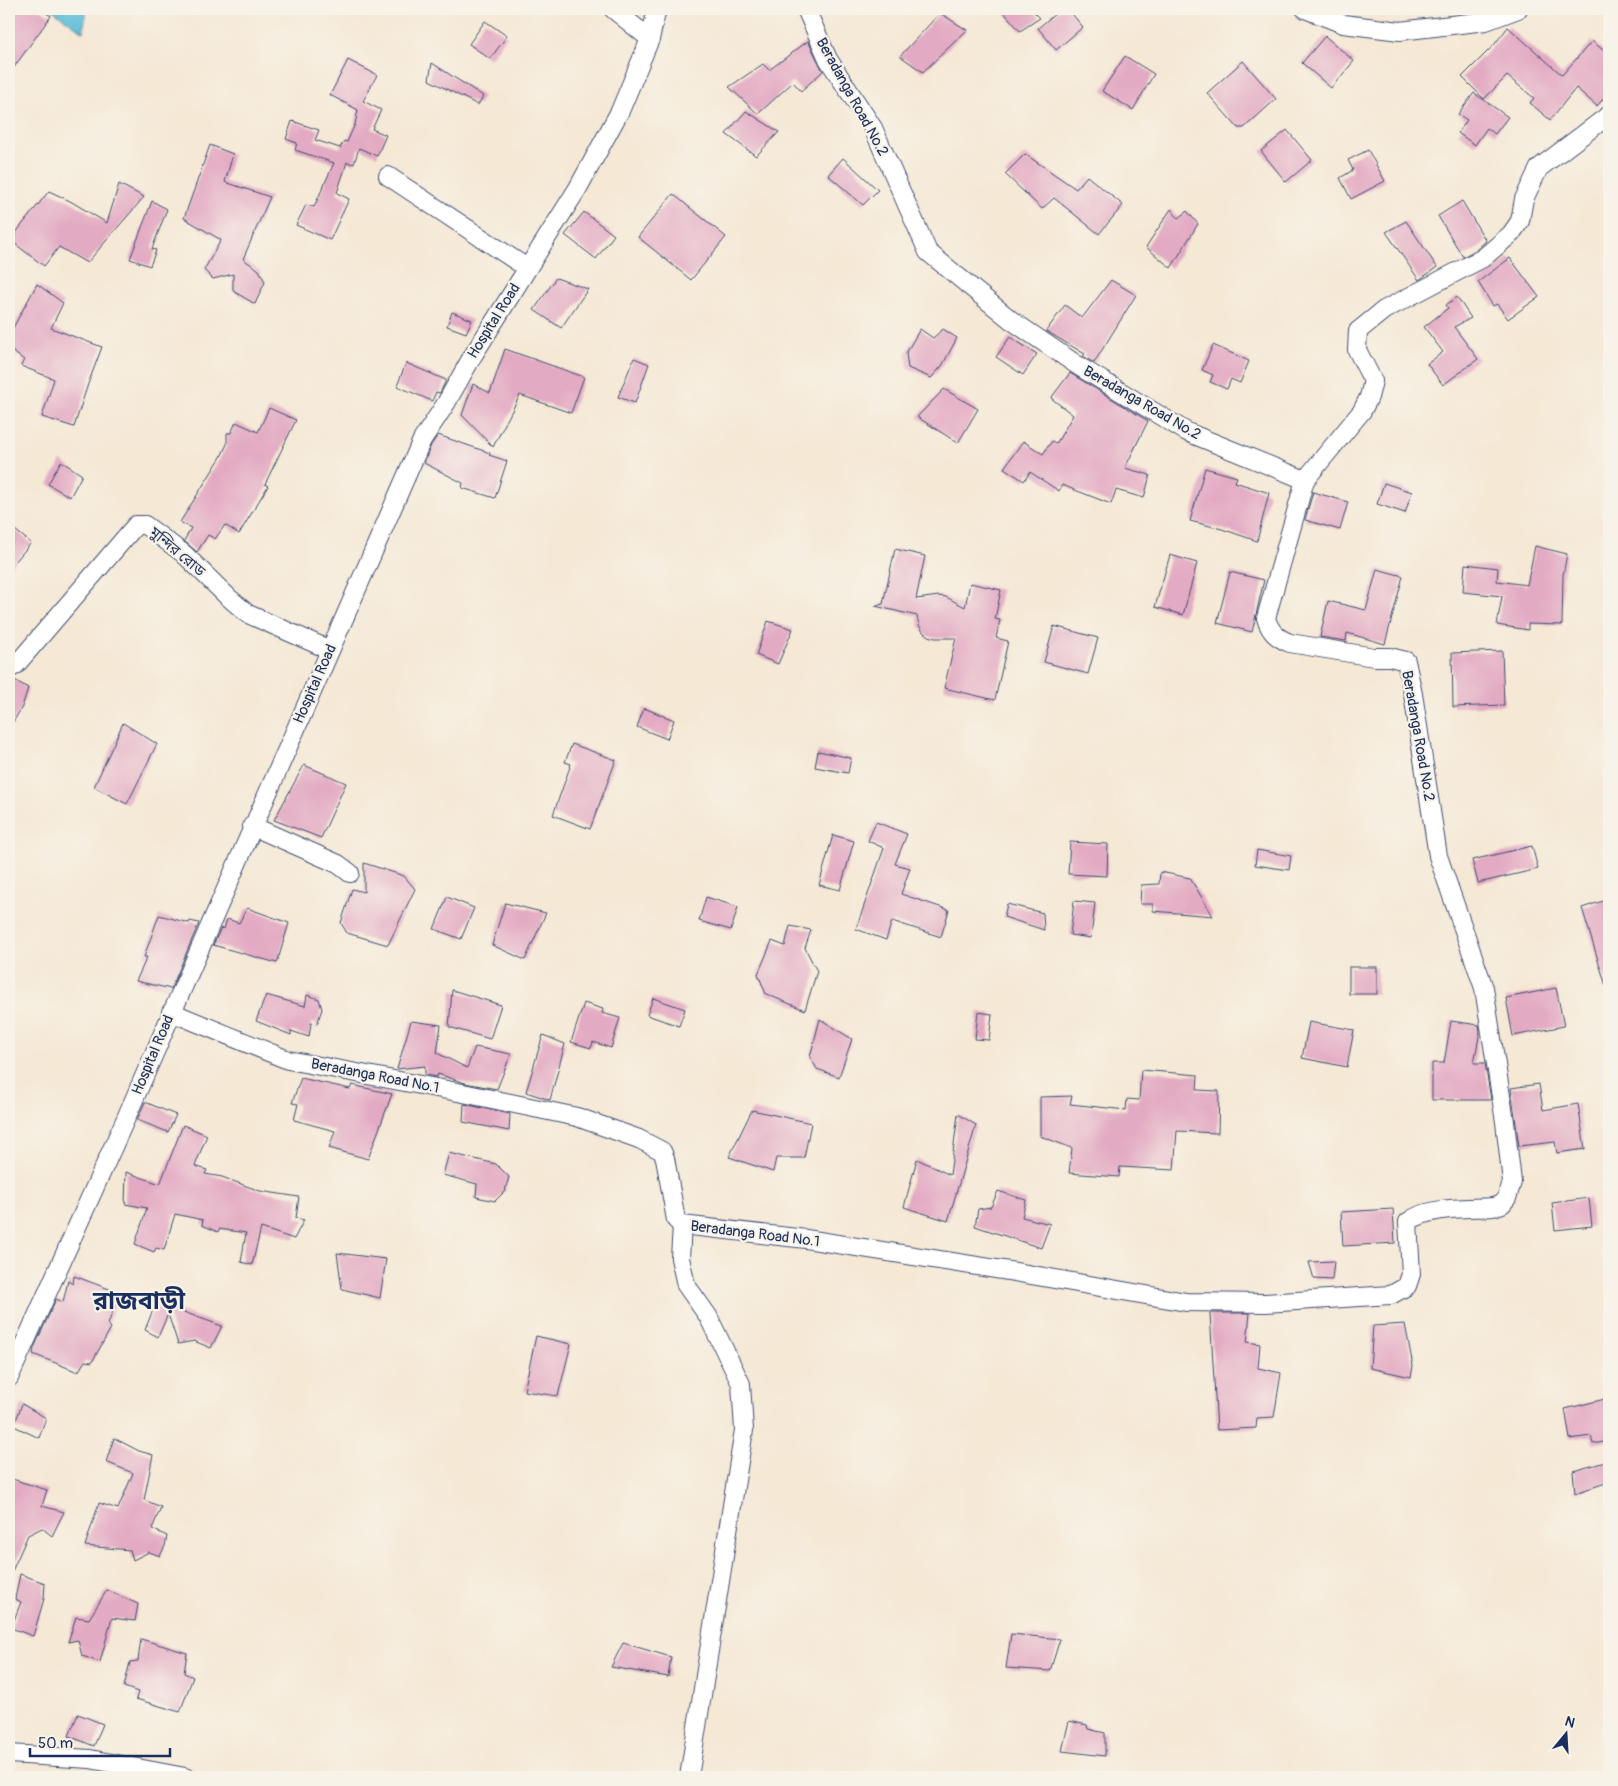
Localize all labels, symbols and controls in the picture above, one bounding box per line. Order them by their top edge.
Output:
street label: Beradanga Road No.2 [812,34,892,160]
street label: Hospital Road [463,280,525,362]
street label: Beradanga Road No.2 [1080,362,1204,444]
street label: মুন্দির রোড [144,522,209,581]
street label: Hospital Road [289,641,341,727]
street label: Beradanga Road No.2 [1397,669,1439,803]
street label: Hospital Road [128,1012,178,1098]
street label: Beradanga Road No.1 [309,1054,441,1098]
street label: Beradanga Road No.1 [689,1217,821,1251]
district label: রাজবাড়ী [92,1286,186,1317]
north arrow [1540,1708,1590,1758]
text: N [1563,1713,1577,1732]
scale bar [30,1726,170,1758]
text: 50 m [38,1734,73,1753]

